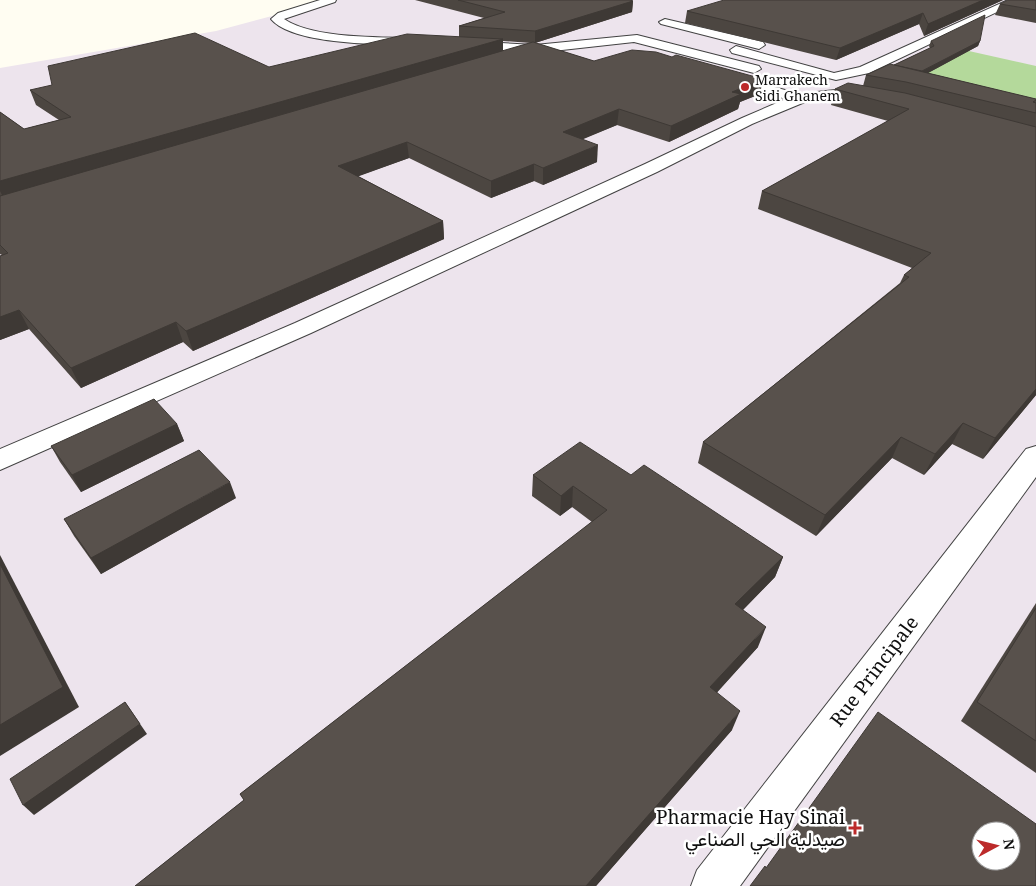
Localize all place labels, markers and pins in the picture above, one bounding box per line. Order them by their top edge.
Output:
place label: Marrakech Sidi Ghanem [755,70,840,105]
marker: Marrakech Sidi Ghanem [739,81,751,93]
place label: Pharmacie Hay Sinai صيدلية الحي الصناعي [656,804,845,855]
marker: Pharmacie Hay Sinai صيدلية الحي الصناعي [849,822,861,834]

